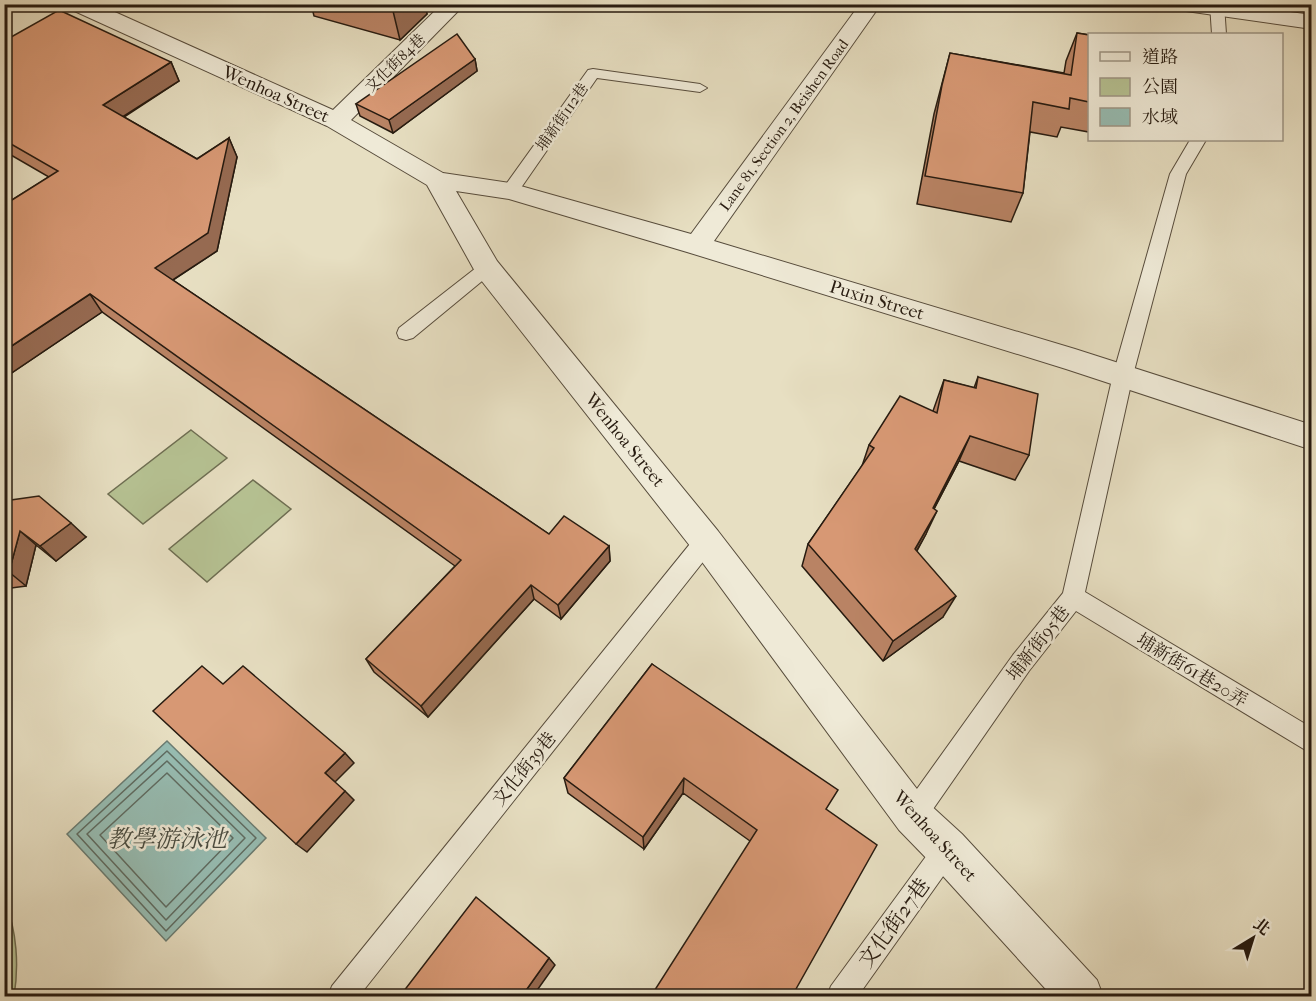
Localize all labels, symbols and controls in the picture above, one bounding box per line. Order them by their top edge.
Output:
street label: 文化街84巷 [361,30,429,96]
legend [1088,33,1283,141]
street label: Lane 81, Section 2, Beishen Road [716,35,853,214]
text: 道路 [1142,47,1178,68]
street label: Wenhoa Street [218,61,333,128]
text: 公園 [1142,77,1178,98]
street label: 埔新街112巷 [532,80,592,154]
text: 水域 [1142,107,1178,128]
street label: Puxin Street [827,276,927,325]
street label: Wenhoa Street [580,388,669,492]
street label: 埔新街95巷 [1003,602,1074,685]
street label: 埔新街61巷20弄 [1133,629,1251,712]
street label: 文化街39巷 [488,728,560,810]
street label: Wenhoa Street [888,786,981,886]
water label: 教學游泳池 [107,825,230,853]
street label: 文化街27巷 [853,873,935,973]
north arrow [1223,908,1283,968]
text: 北 [1250,914,1274,939]

